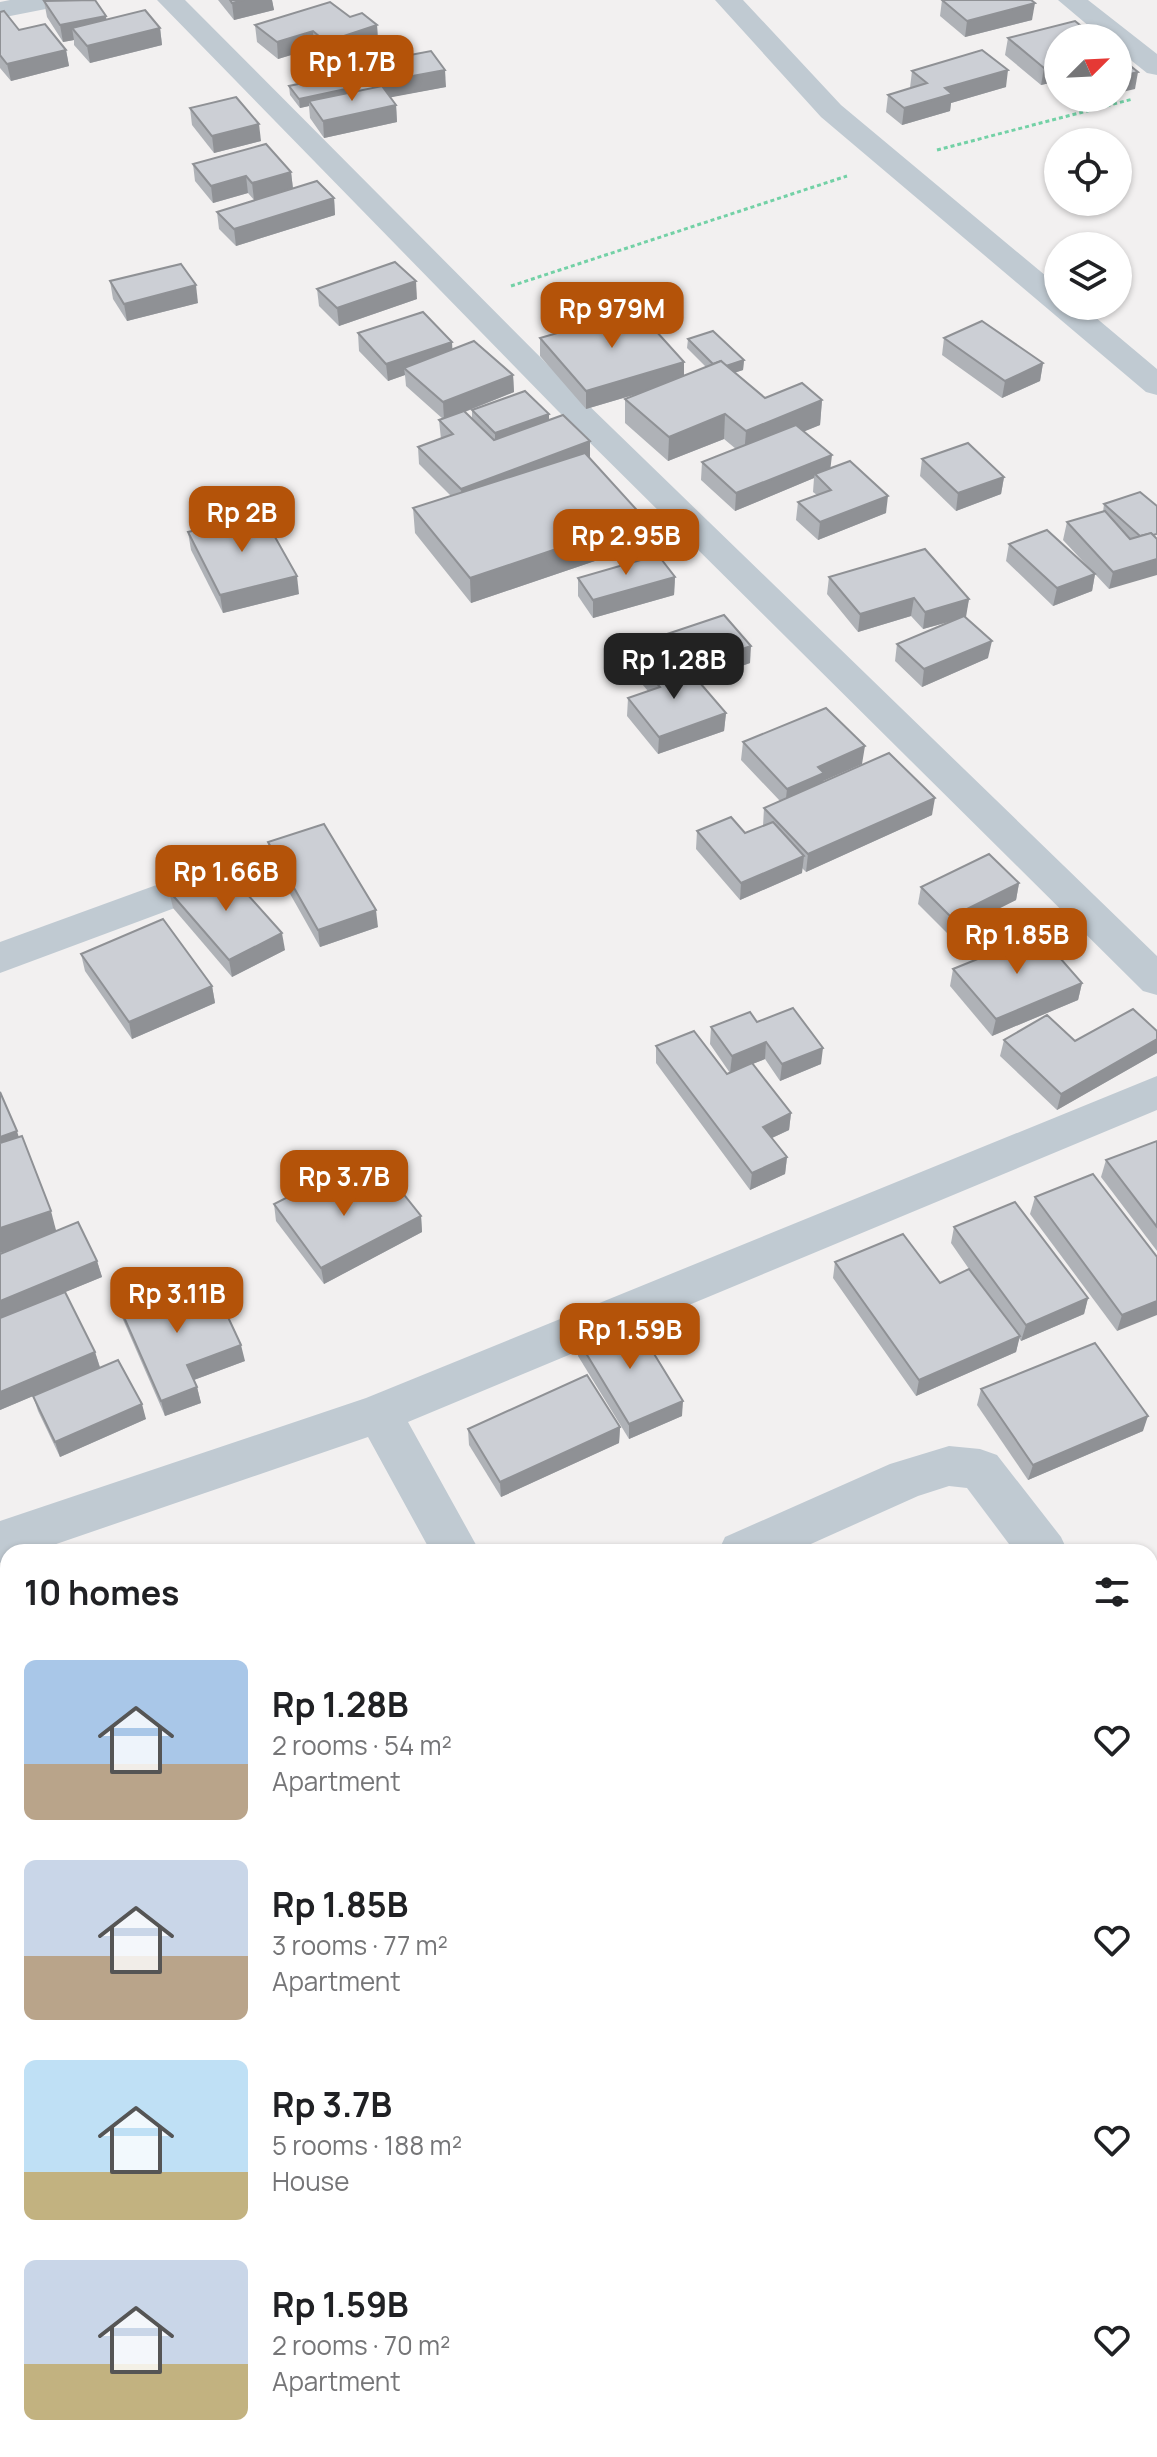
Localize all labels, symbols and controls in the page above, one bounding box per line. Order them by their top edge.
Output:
north arrow [1044,24,1132,112]
map controls [1044,24,1132,320]
pin: Rp 1.7B [278,35,426,103]
text: Rp 1.7B [309,43,395,79]
button: locate [1044,128,1132,216]
button: layers [1044,232,1132,320]
pin: Rp 979M [538,282,686,350]
text: Rp 979M [559,290,665,326]
pin: Rp 2B [186,486,298,554]
text: Rp 2B [207,494,277,530]
pin: Rp 2.95B [543,509,709,577]
text: Rp 2.95B [571,517,681,553]
pin: Rp 1.28B [591,633,757,701]
text: Rp 1.28B [622,641,726,677]
pin: Rp 1.66B [143,845,309,913]
text: Rp 1.66B [173,853,279,889]
pin: Rp 1.85B [934,908,1100,976]
text: Rp 1.85B [965,916,1069,952]
pin: Rp 3.7B [270,1150,418,1218]
text: Rp 3.7B [298,1158,390,1194]
pin: Rp 3.11B [94,1267,260,1335]
text: Rp 3.11B [128,1275,226,1311]
pin: Rp 1.59B [547,1303,713,1371]
text: Rp 1.59B [578,1311,682,1347]
text: 10 homes [24,1569,180,1615]
icon: filters [1090,1570,1134,1614]
text: Rp 1.28B [272,1681,409,1727]
icon: home [88,1692,184,1788]
icon: heart [1090,1718,1134,1762]
text: 2 rooms · 54 m² [272,1727,452,1763]
text: Apartment [272,1763,401,1799]
text: Rp 1.85B [272,1881,408,1927]
icon: home [88,1892,184,1988]
icon: heart [1090,1918,1134,1962]
text: 3 rooms · 77 m² [272,1927,448,1963]
text: Apartment [272,1963,401,1999]
text: Rp 3.7B [272,2081,392,2127]
icon: home [88,2092,184,2188]
icon: heart [1090,2118,1134,2162]
text: 5 rooms · 188 m² [272,2127,462,2163]
text: House [272,2163,349,2199]
text: Rp 1.59B [272,2281,409,2327]
icon: home [88,2292,184,2388]
icon: heart [1090,2318,1134,2362]
text: 2 rooms · 70 m² [272,2327,450,2363]
text: Apartment [272,2363,401,2399]

